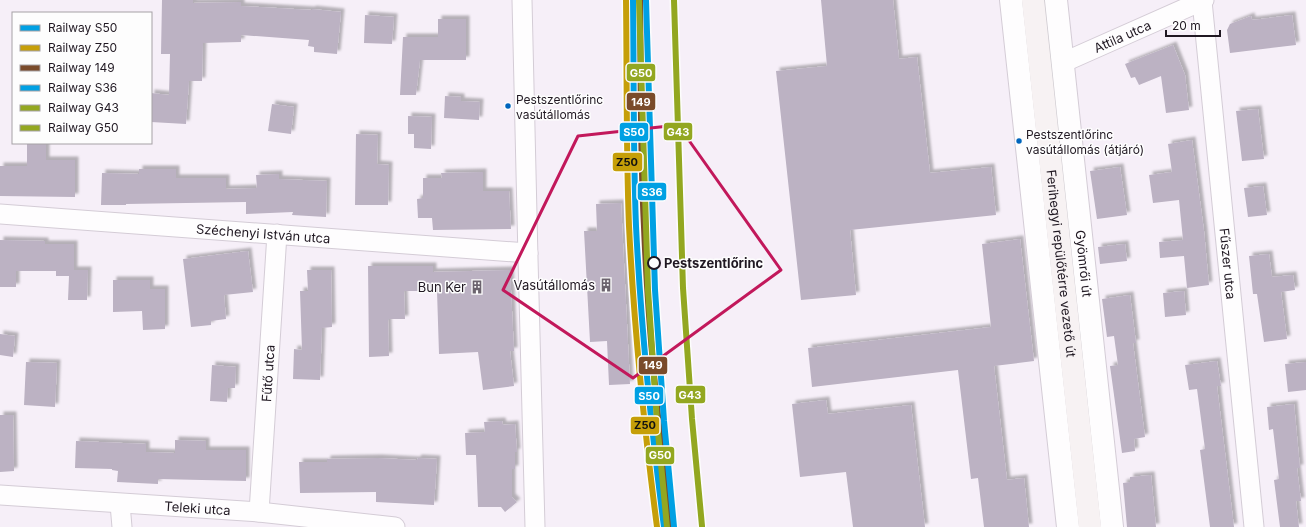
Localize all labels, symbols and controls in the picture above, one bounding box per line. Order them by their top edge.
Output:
legend [12,12,152,144]
scale bar [1166,12,1220,38]
street label: Attila utca [1091,17,1153,56]
text: 20 m [1172,18,1201,33]
text: Railway S50 [48,20,117,35]
text: Railway Z50 [48,40,117,55]
text: Railway 149 [48,60,115,75]
line badge: G50 [626,63,656,82]
text: G50 [630,66,652,80]
text: Railway S36 [48,80,117,95]
place label: Pestszentlőrinc vasútállomás [516,92,603,122]
line badge: 149 [626,92,656,111]
text: 149 [631,95,651,109]
text: Railway G43 [48,100,119,115]
marker: Pestszentlőrinc vasútállomás [503,101,513,111]
text: Railway G50 [48,120,119,135]
line badge: S50 [619,122,649,142]
line badge: G43 [663,122,693,141]
text: S50 [623,125,645,139]
text: G43 [667,125,689,139]
place label: Pestszentlőrinc vasútállomás (átjáró) [1026,127,1144,157]
marker: Pestszentlőrinc vasútállomás (átjáró) [1014,136,1024,146]
line badge: Z50 [612,152,643,172]
text: Z50 [616,155,638,169]
street label: Ferihegyi repülőtérre vezető út [1043,169,1080,358]
line badge: S36 [637,182,667,201]
text: S36 [641,185,663,199]
street label: Széchenyi István utca [195,221,331,246]
street label: Fűszer utca [1216,227,1239,300]
street label: Gyömrői út [1072,229,1096,298]
place label: Pestszentlőrinc [664,255,764,271]
marker: Pestszentlőrinc [647,256,661,270]
place label: Vasútállomás [514,277,595,293]
building icon: Vasútállomás [598,277,614,293]
place label: Bun Ker [418,279,466,295]
building icon: Bun Ker [469,279,485,295]
street label: Fűtő utca [258,344,278,402]
line badge: 149 [638,356,668,375]
text: 149 [643,358,663,372]
line badge: G43 [675,385,706,404]
line badge: S50 [634,386,664,405]
text: G43 [679,388,701,402]
text: S50 [638,389,660,403]
line badge: Z50 [630,416,660,435]
text: Z50 [634,418,656,432]
line badge: G50 [645,446,675,465]
text: G50 [649,448,671,462]
street label: Teleki utca [164,498,231,518]

